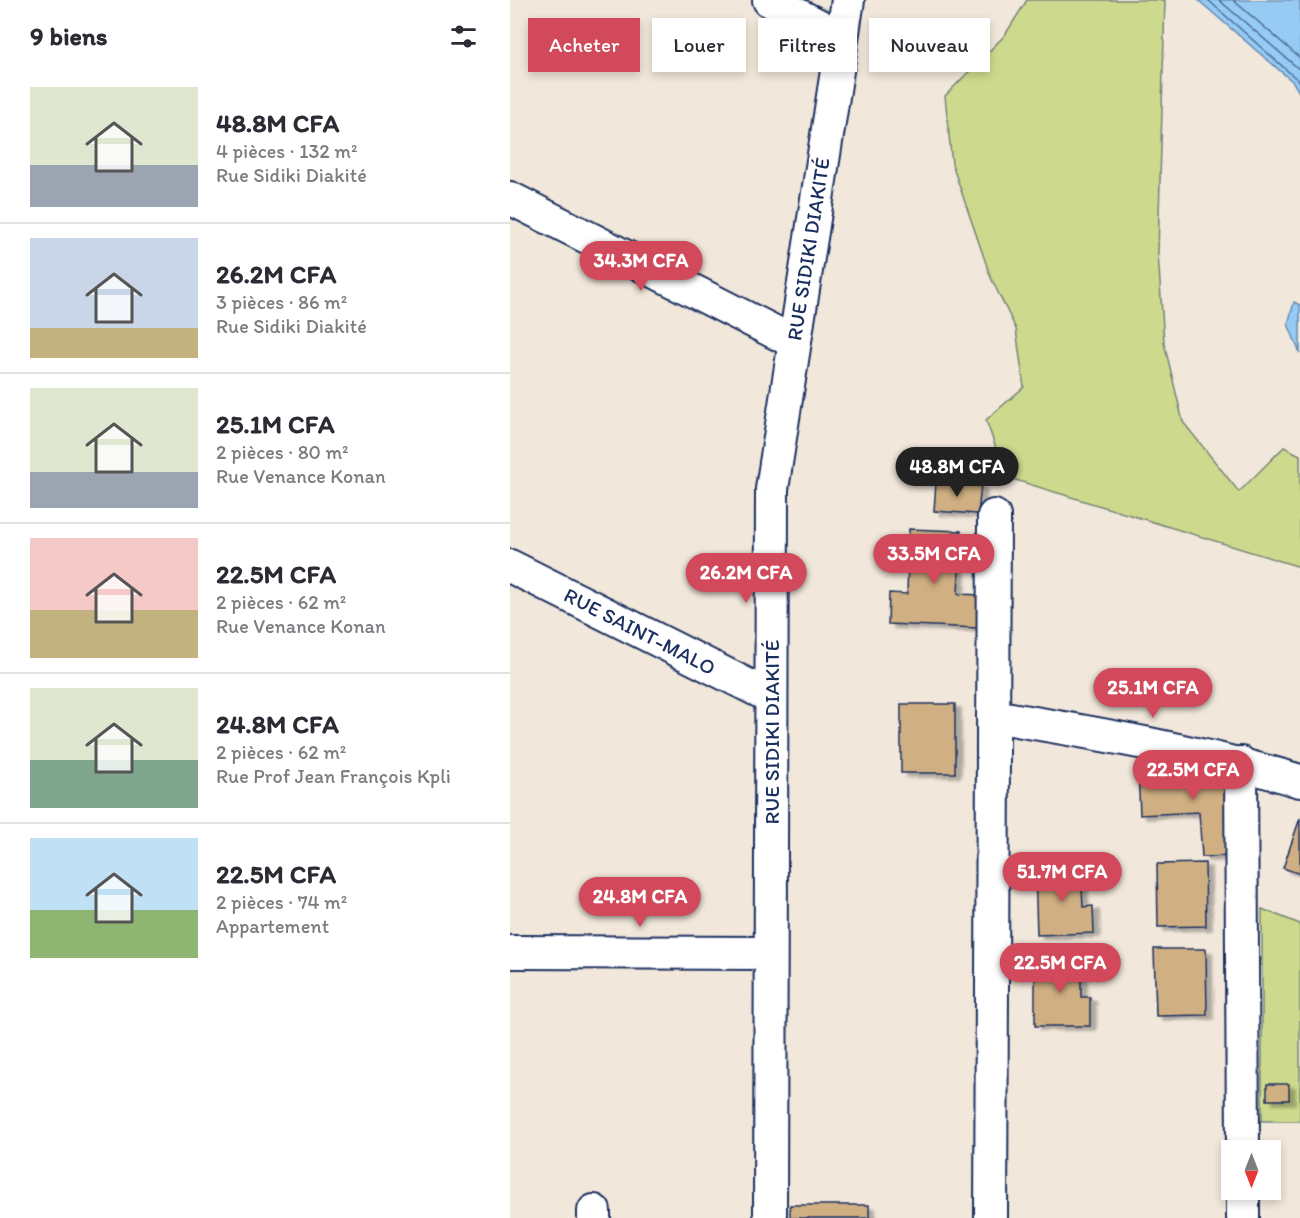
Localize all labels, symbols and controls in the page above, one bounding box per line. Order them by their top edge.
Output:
chip: Acheter [528,18,640,72]
chip: Louer [652,18,746,72]
chip: Filtres [758,18,857,72]
chip: Nouveau [869,18,990,72]
text: 9 biens [30,20,108,52]
icon: filters [447,20,480,53]
text: 48.8M CFA [216,107,339,139]
icon: home [78,111,150,183]
text: 4 pièces · 132 m² [216,139,357,163]
street label: RUE SIDIKI DIAKITÉ [781,156,835,342]
text: Rue Sidiki Diakité [216,163,367,187]
pin: 34.3M CFA [572,241,710,292]
text: 34.3M CFA [594,248,688,272]
text: 26.2M CFA [216,258,336,290]
icon: home [78,262,150,334]
text: 3 pièces · 86 m² [216,290,347,314]
text: Rue Sidiki Diakité [216,314,367,338]
text: 25.1M CFA [216,408,335,440]
icon: home [78,412,150,484]
text: 2 pièces · 80 m² [216,440,349,464]
pin: 48.8M CFA [888,447,1026,498]
text: 48.8M CFA [910,454,1004,478]
text: Rue Venance Konan [216,464,386,488]
pin: 33.5M CFA [865,534,1003,585]
text: 33.5M CFA [887,541,981,565]
pin: 26.2M CFA [677,553,815,604]
text: 22.5M CFA [216,558,336,590]
text: 26.2M CFA [700,560,792,584]
icon: home [78,562,150,634]
street label: RUE SAINT-MALO [560,582,720,680]
text: 2 pièces · 62 m² [216,590,346,614]
text: Rue Venance Konan [216,614,386,638]
street label: RUE SIDIKI DIAKITÉ [759,640,784,824]
pin: 25.1M CFA [1084,668,1222,719]
text: 25.1M CFA [1107,675,1199,699]
text: 24.8M CFA [216,708,339,740]
icon: home [78,712,150,784]
text: 2 pièces · 62 m² [216,740,346,764]
pin: 22.5M CFA [1124,750,1262,801]
text: 22.5M CFA [1147,757,1239,781]
text: Rue Prof Jean François Kpli [216,764,451,788]
pin: 51.7M CFA [993,852,1131,903]
text: 22.5M CFA [216,858,336,890]
text: 51.7M CFA [1017,859,1107,883]
icon: home [78,862,150,934]
pin: 24.8M CFA [571,877,709,928]
text: 24.8M CFA [593,884,687,908]
text: 2 pièces · 74 m² [216,890,347,914]
text: Appartement [216,914,329,938]
pin: 22.5M CFA [991,943,1129,994]
text: 22.5M CFA [1014,950,1106,974]
north arrow [1221,1140,1281,1200]
map controls [1221,1140,1281,1200]

